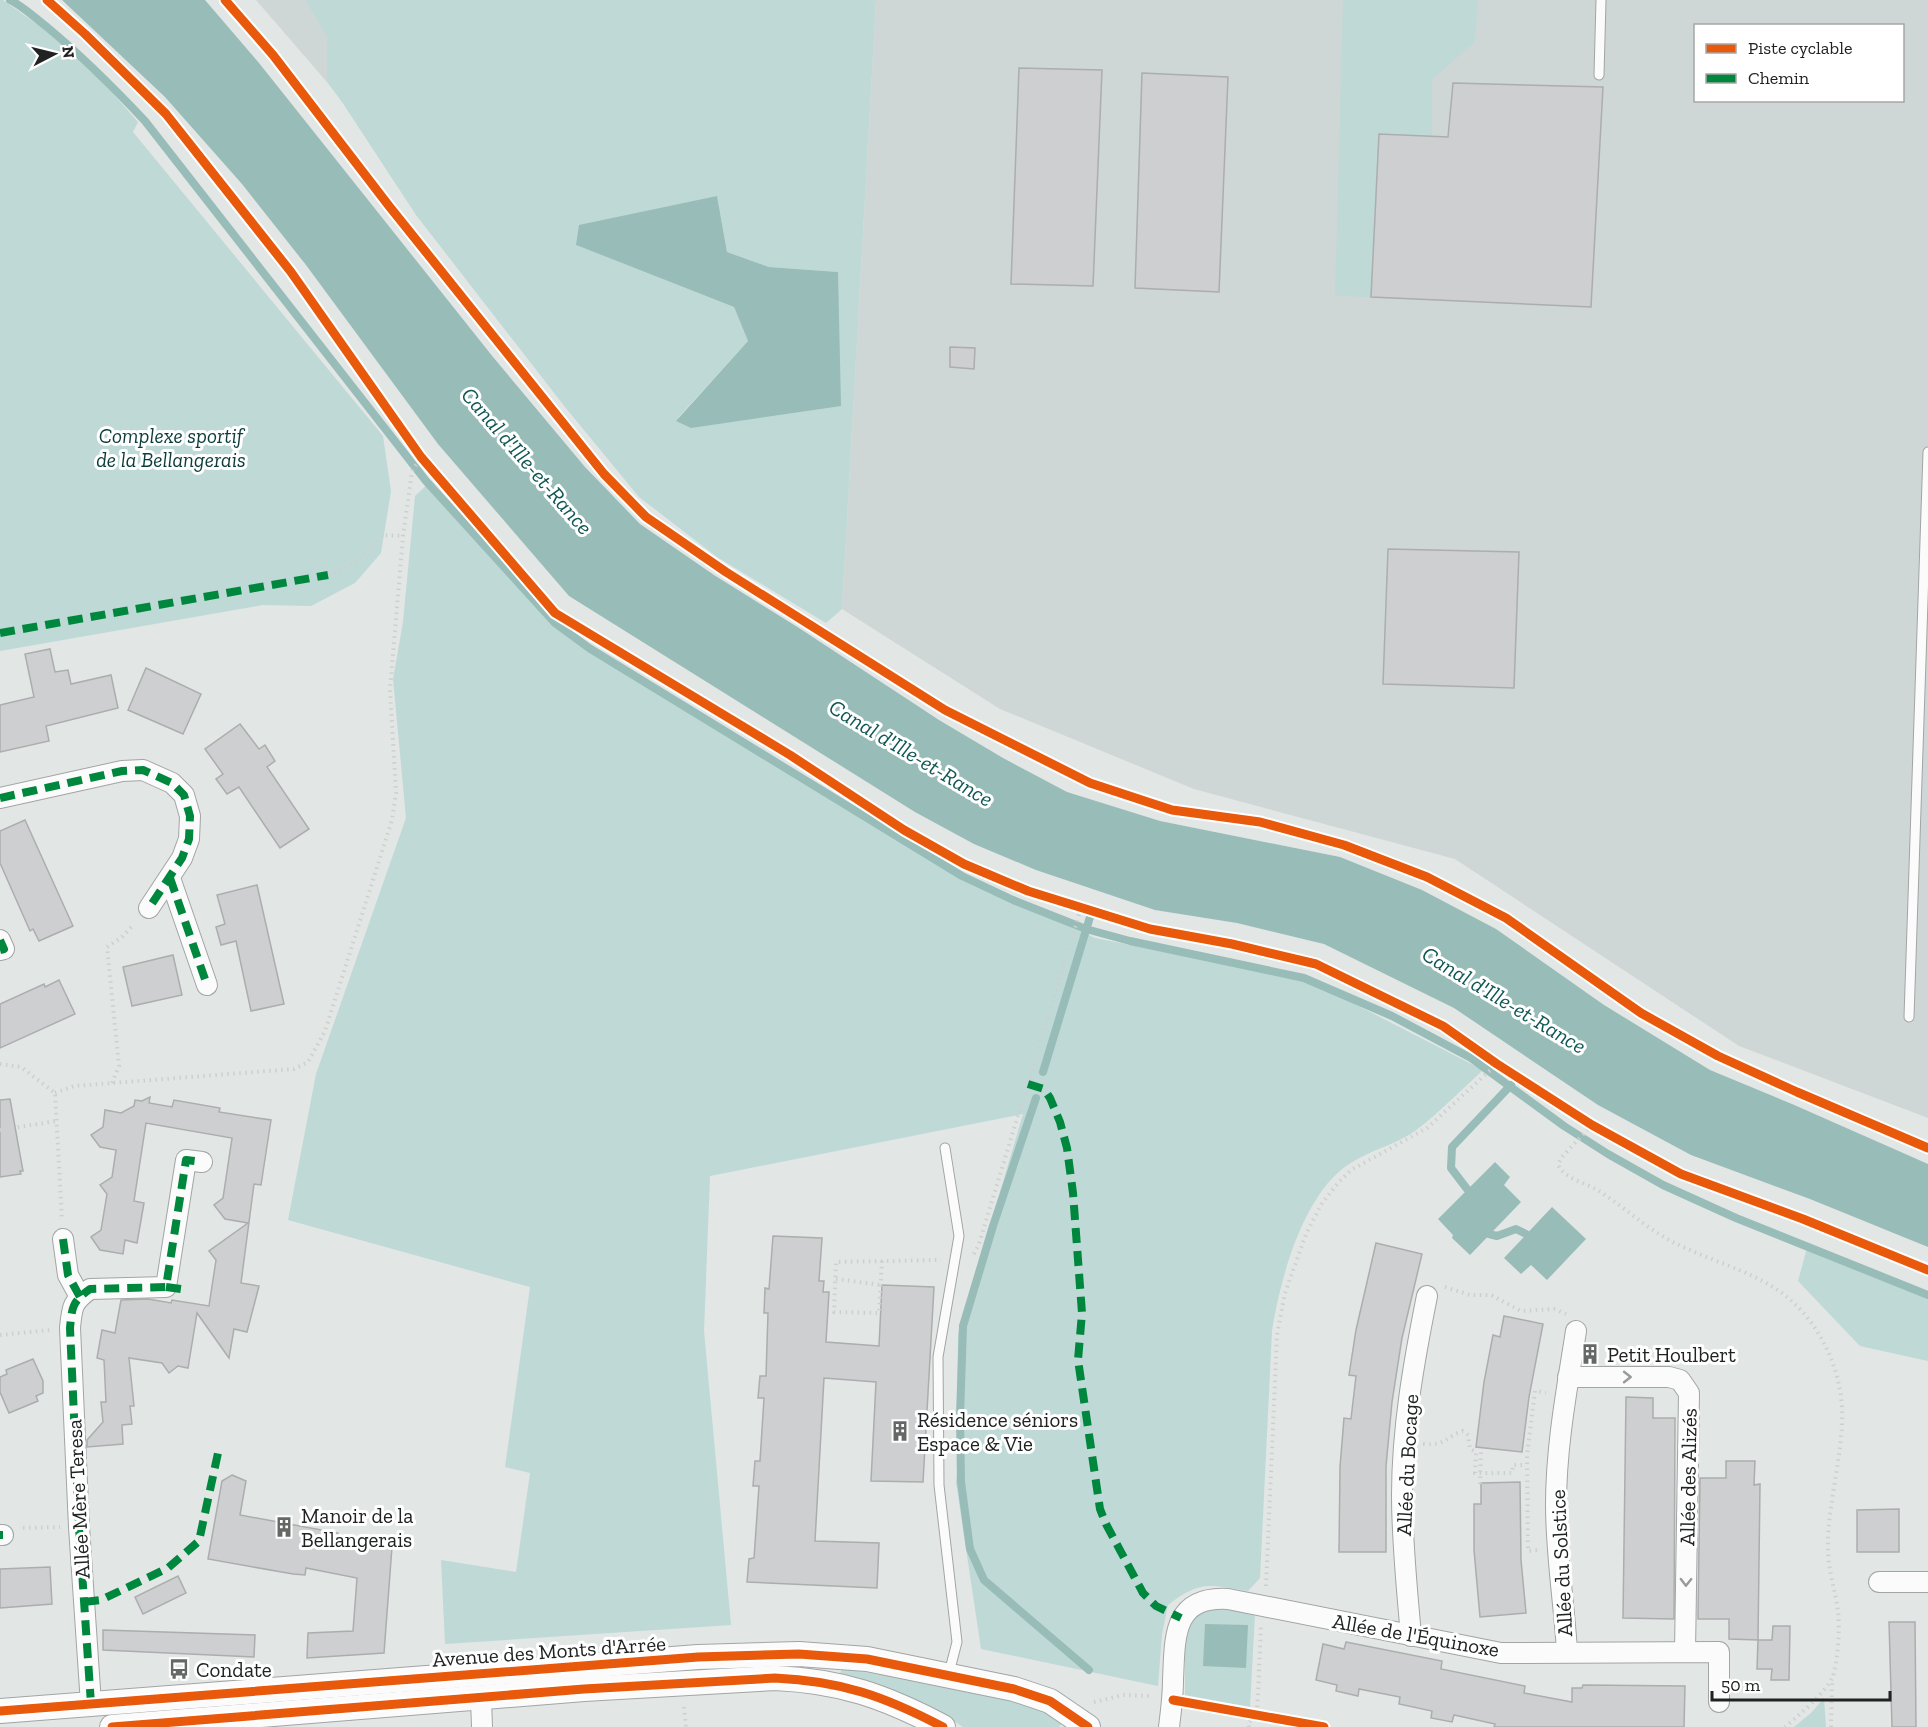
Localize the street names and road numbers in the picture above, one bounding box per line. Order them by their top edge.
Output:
street label: Allée du Bocage [1391,1393,1423,1537]
street label: Allée des Alizés [1674,1408,1702,1546]
street label: Allée Mère Teresa [61,1419,95,1579]
street label: Allée du Solstice [1545,1489,1577,1637]
street label: Allée de l'Équinoxe [1331,1608,1501,1662]
street label: Avenue des Monts d'Arrée [431,1630,667,1672]

